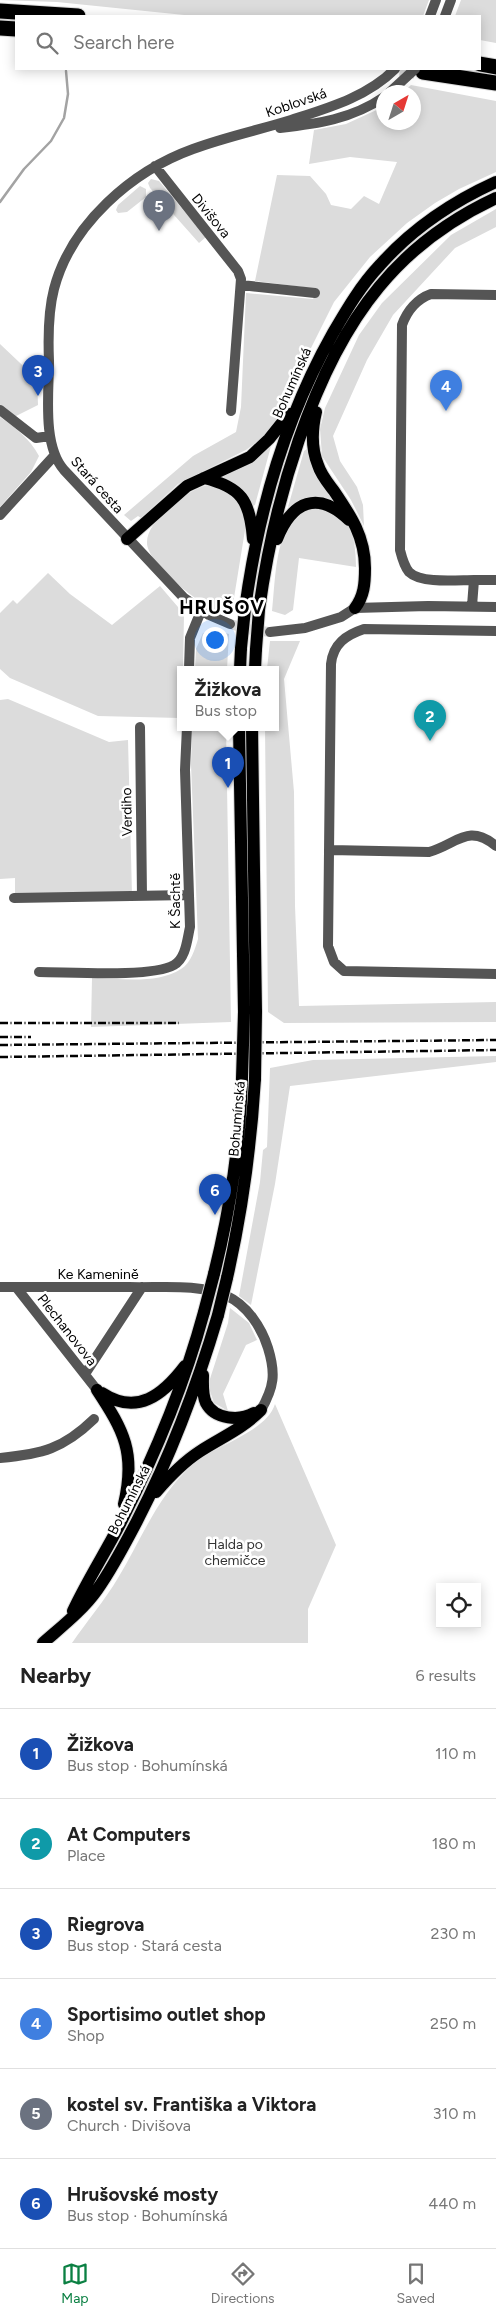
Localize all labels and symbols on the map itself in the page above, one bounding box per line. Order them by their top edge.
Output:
street label: Koblovská [263,85,329,121]
north arrow [376,85,421,130]
pin: 5 [143,190,175,231]
street label: Divišova [188,190,234,242]
street label: Bohumínská [269,345,315,421]
pin: 3 [22,355,54,396]
pin: 4 [430,370,462,411]
street label: Stará cesta [67,453,127,517]
district label: HRUŠOV [179,596,265,619]
your location [202,627,228,653]
pin: 2 [414,700,446,741]
pin: 1 [212,747,244,788]
street label: Verdiho [118,787,136,837]
street label: K Šachtě [167,873,184,929]
street label: Bohumínská [225,1081,249,1157]
pin: 6 [199,1174,231,1215]
street label: Ke Kamenině [57,1266,139,1283]
street label: Plechanovova [34,1291,100,1369]
street label: Bohumínská [104,1462,154,1538]
park label: Halda po chemičce [205,1536,266,1569]

